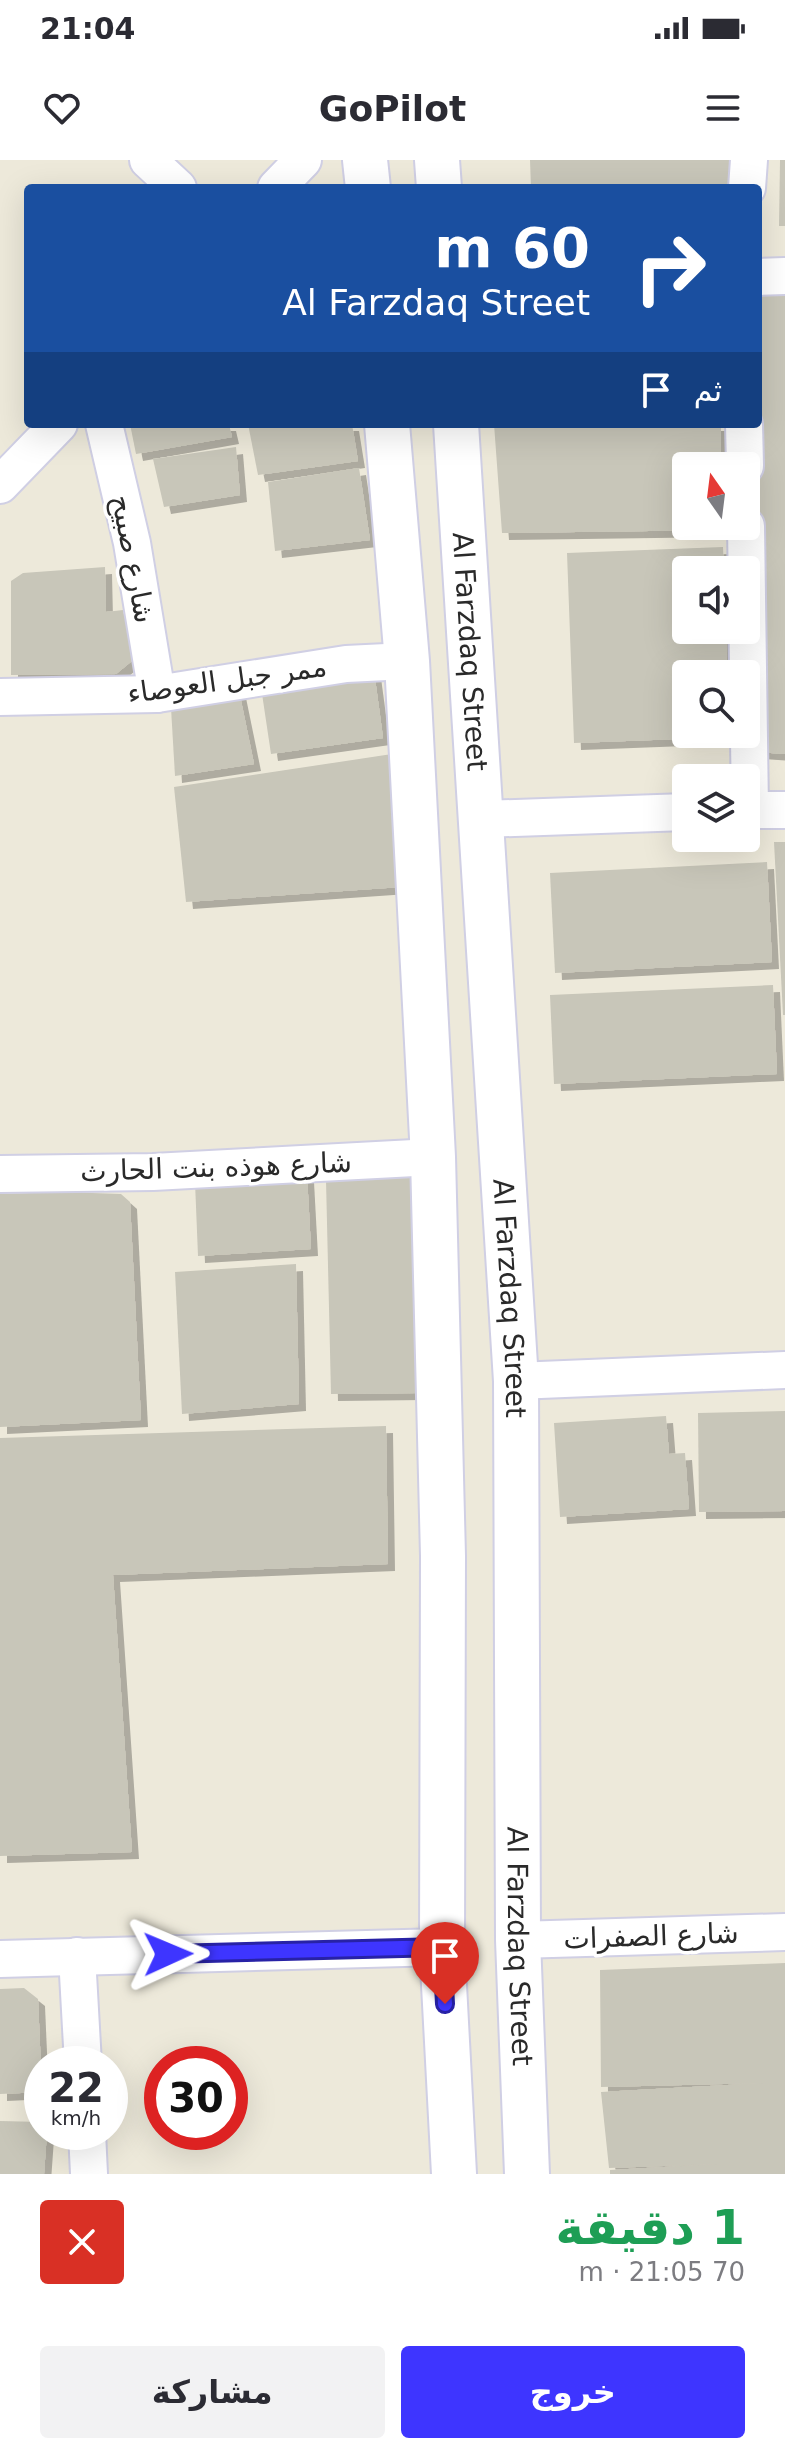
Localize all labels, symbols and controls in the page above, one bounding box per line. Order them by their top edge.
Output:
text: 21:04 [40,11,136,46]
icon: heart [40,86,84,130]
icon: menu [701,86,745,130]
text: GoPilot [319,88,466,129]
text: 60 m [434,215,590,280]
icon: right [618,216,722,320]
text: Al Farzdaq Street [282,282,590,323]
icon: arrive [634,368,678,412]
text: ثم [694,373,722,408]
north arrow [672,452,760,540]
map controls [672,452,760,852]
street label: شارع صبيح [104,492,162,626]
street label: Al Farzdaq Street [446,531,494,772]
button: sound [672,556,760,644]
street label: ممر جبل العوصاء [125,650,329,710]
button: search [672,660,760,748]
button: layers [672,764,760,852]
street label: شارع هوذه بنت الحارث [80,1146,352,1188]
street label: Al Farzdaq Street [487,1178,533,1418]
street label: Al Farzdaq Street [501,1826,539,2066]
position arrow [126,1912,210,1996]
street label: شارع الصفرات [563,1916,739,1956]
pin [411,1922,479,2004]
icon: arrive [423,1934,467,1978]
speed limit sign: 30 [144,2046,248,2150]
text: 22 [48,2065,104,2111]
text: km/h [51,2106,101,2130]
text: 1 دقيقة [556,2199,745,2255]
button: close [40,2200,124,2284]
text: 70 m · 21:05 [579,2257,745,2287]
button: مشاركة [40,2346,385,2438]
button: خروج [401,2346,745,2438]

